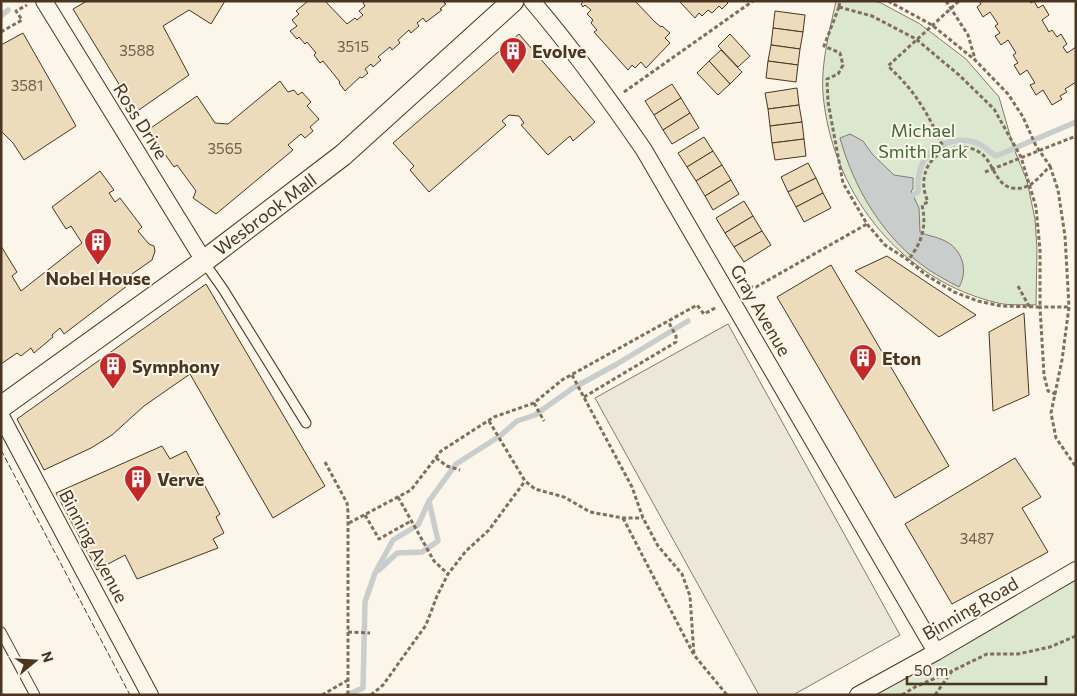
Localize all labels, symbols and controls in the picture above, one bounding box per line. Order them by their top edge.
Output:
building icon: Evolve [498,36,528,75]
house number: 3515 [337,37,369,55]
place label: Evolve [532,40,586,62]
house number: 3588 [119,41,155,59]
house number: 3581 [11,76,43,94]
street label: Ross Drive [109,79,173,163]
park label: Michael Smith Park [878,119,968,162]
house number: 3565 [208,139,242,157]
street label: Wesbrook Mall [209,168,321,260]
building icon: Nobel House [83,227,113,266]
street label: Gray Avenue [726,260,796,360]
place label: Nobel House [45,267,151,289]
building icon: Eton [848,343,878,382]
place label: Eton [882,347,921,369]
building icon: Symphony [98,351,128,390]
place label: Symphony [132,355,220,377]
building icon: Verve [123,464,153,503]
place label: Verve [157,468,204,490]
street label: Binning Avenue [55,486,133,606]
house number: 3487 [960,529,994,547]
street label: Binning Road [918,572,1022,644]
north arrow [10,636,60,686]
text: N [38,649,58,664]
scale bar [907,654,1046,686]
text: 50 m [914,661,948,679]

